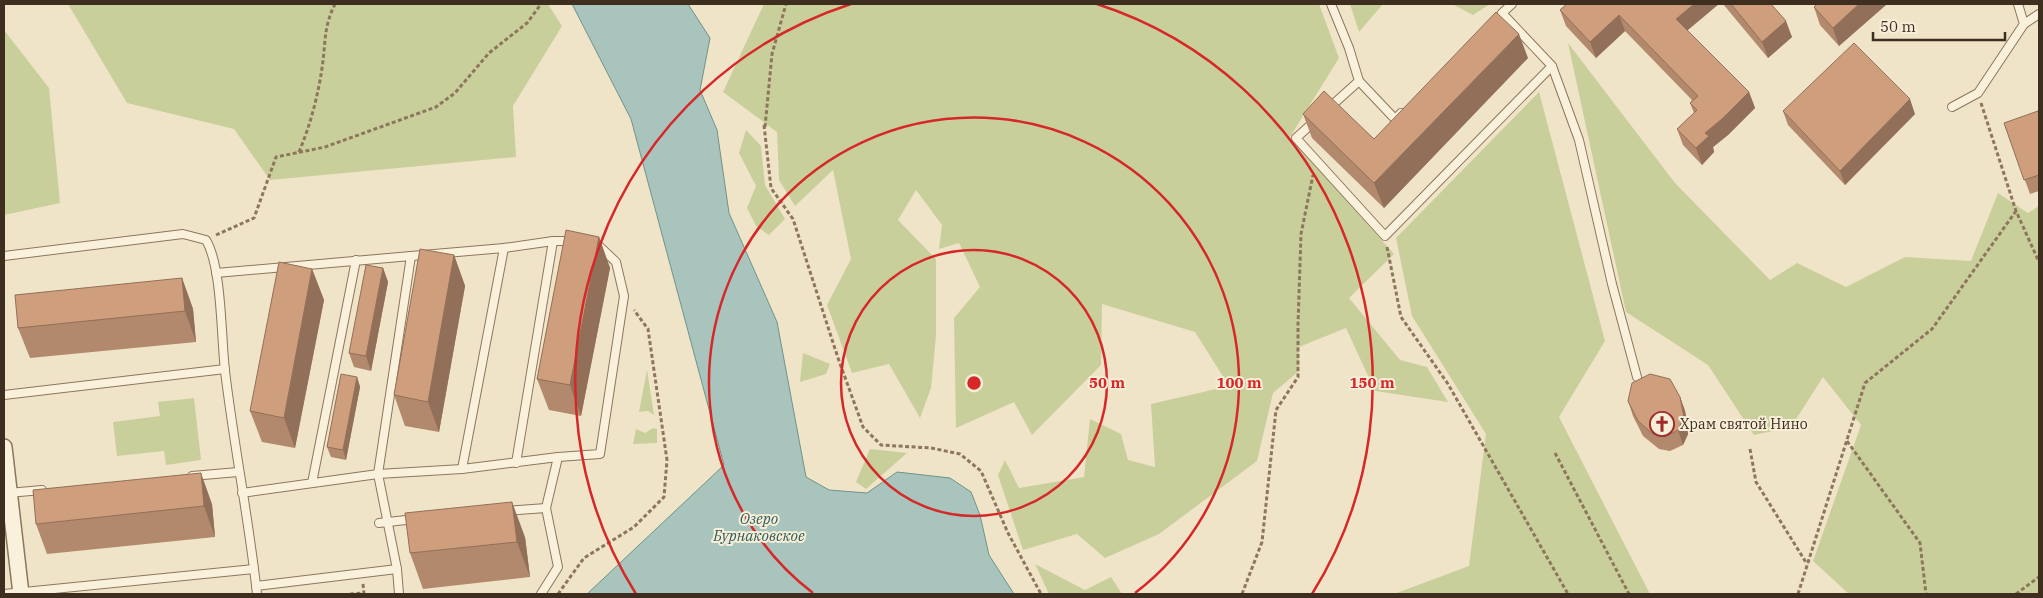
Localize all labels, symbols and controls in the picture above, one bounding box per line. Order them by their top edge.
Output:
scale bar [1873,10,2006,42]
text: 50 m [1880,17,1916,36]
text: 50 m [1089,373,1125,392]
text: 100 m [1216,373,1262,392]
text: 150 m [1349,373,1395,392]
centre of rings [965,374,983,392]
church icon: Храм святой Нино [1649,411,1675,437]
place label: Храм святой Нино [1680,415,1808,433]
water label: Озеро Бурнаковское [712,509,805,545]

